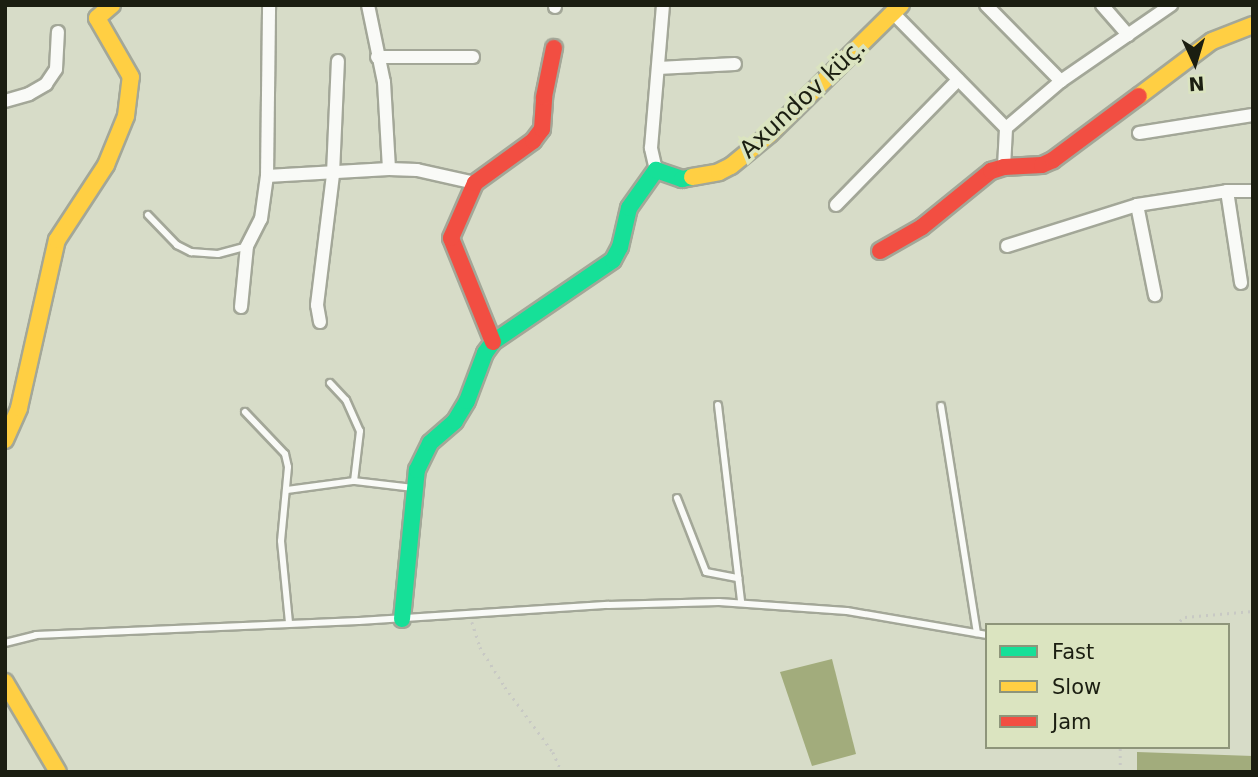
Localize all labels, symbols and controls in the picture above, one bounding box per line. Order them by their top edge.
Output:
north arrow [1160,28,1230,98]
street label: Axundov küç. [734,33,872,165]
text: N [1188,72,1205,95]
legend [985,623,1230,749]
text: Fast [1052,640,1094,664]
text: Slow [1052,675,1101,699]
text: Jam [1052,710,1092,734]

